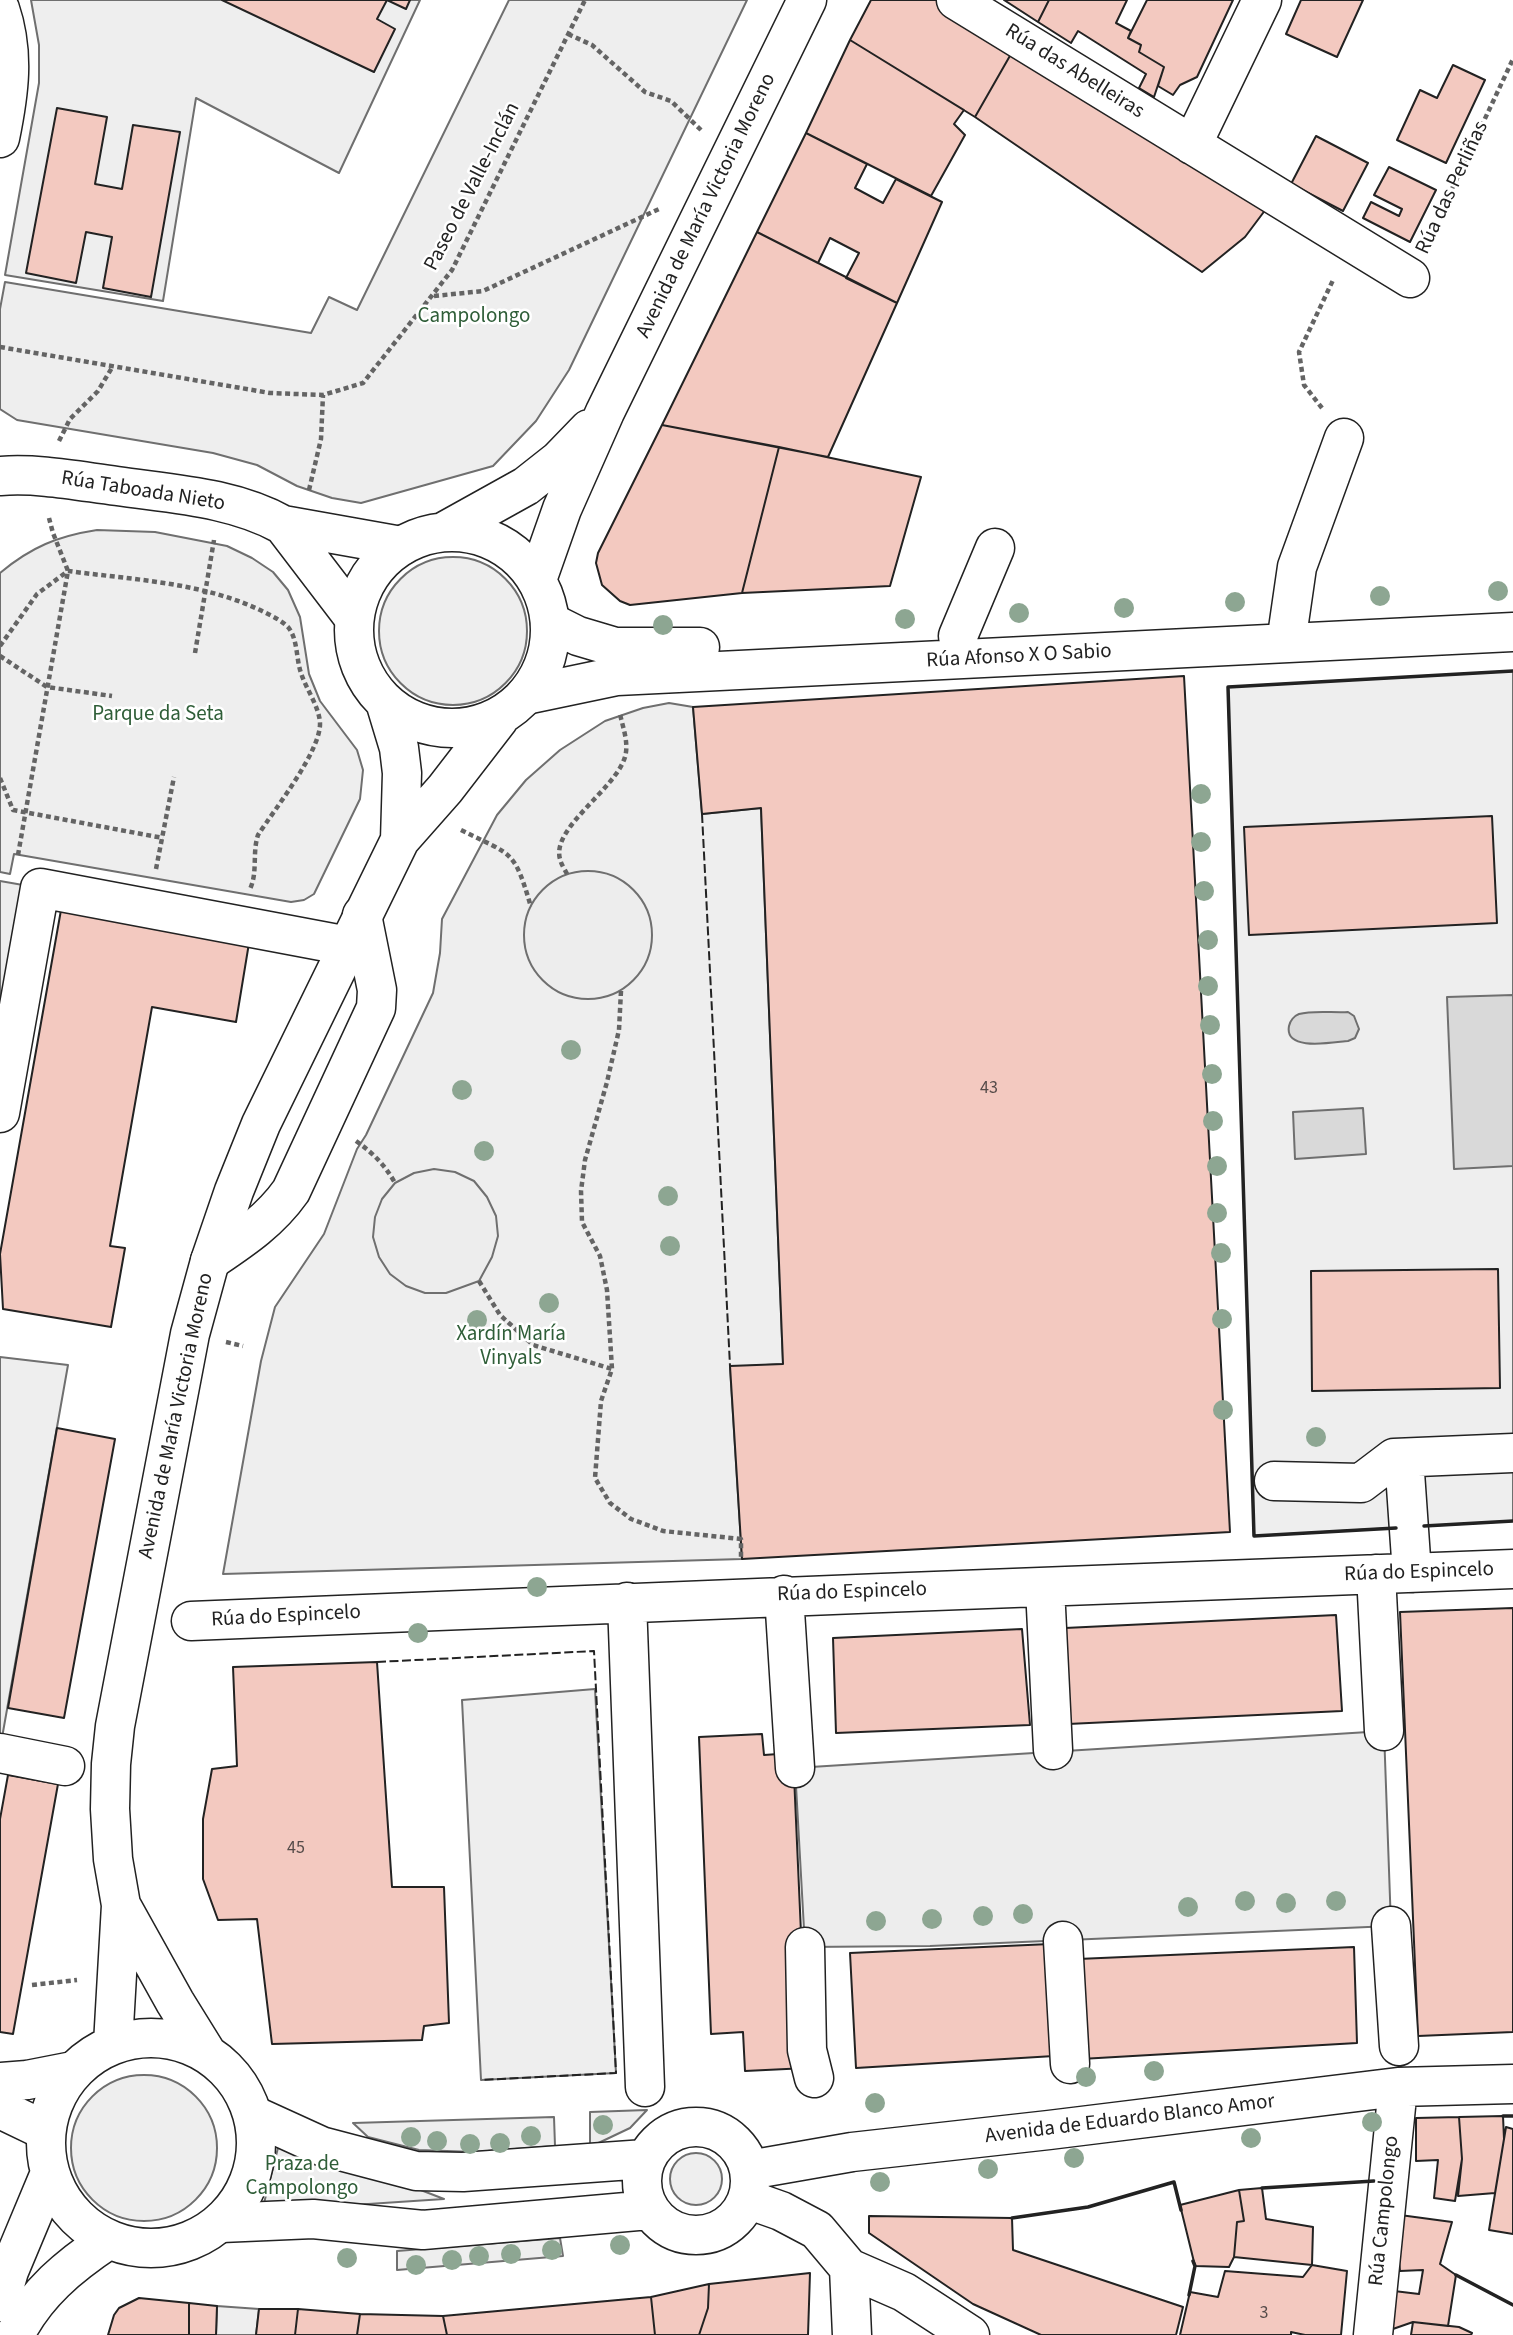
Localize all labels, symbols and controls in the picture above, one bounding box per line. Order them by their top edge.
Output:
street label: Rúa das Abelleiras [1000,19,1148,125]
street label: Avenida de María Victoria Moreno [632,69,782,343]
street label: Paseo de Valle-Inclán [420,99,526,275]
street label: Rúa das Perliñas [1411,117,1495,259]
park label: Campolongo [418,304,530,330]
street label: Rúa Taboada Nieto [59,467,227,517]
street label: Rúa Afonso X O Sabio [926,640,1112,674]
park label: Parque da Seta [92,702,224,728]
house number: 43 [980,1078,998,1100]
street label: Avenida de María Victoria Moreno [134,1271,220,1561]
park label: Xardín María Vinyals [456,1322,566,1372]
street label: Rúa do Espincelo [1344,1558,1494,1588]
street label: Rúa do Espincelo [777,1578,927,1608]
street label: Rúa do Espincelo [211,1600,361,1634]
house number: 45 [287,1838,305,1860]
street label: Avenida de Eduardo Blanco Amor [984,2090,1276,2150]
street label: Rúa Campolongo [1365,2135,1405,2287]
park label: Praza de Campolongo [246,2152,358,2202]
house number: 3 [1260,2303,1268,2325]

